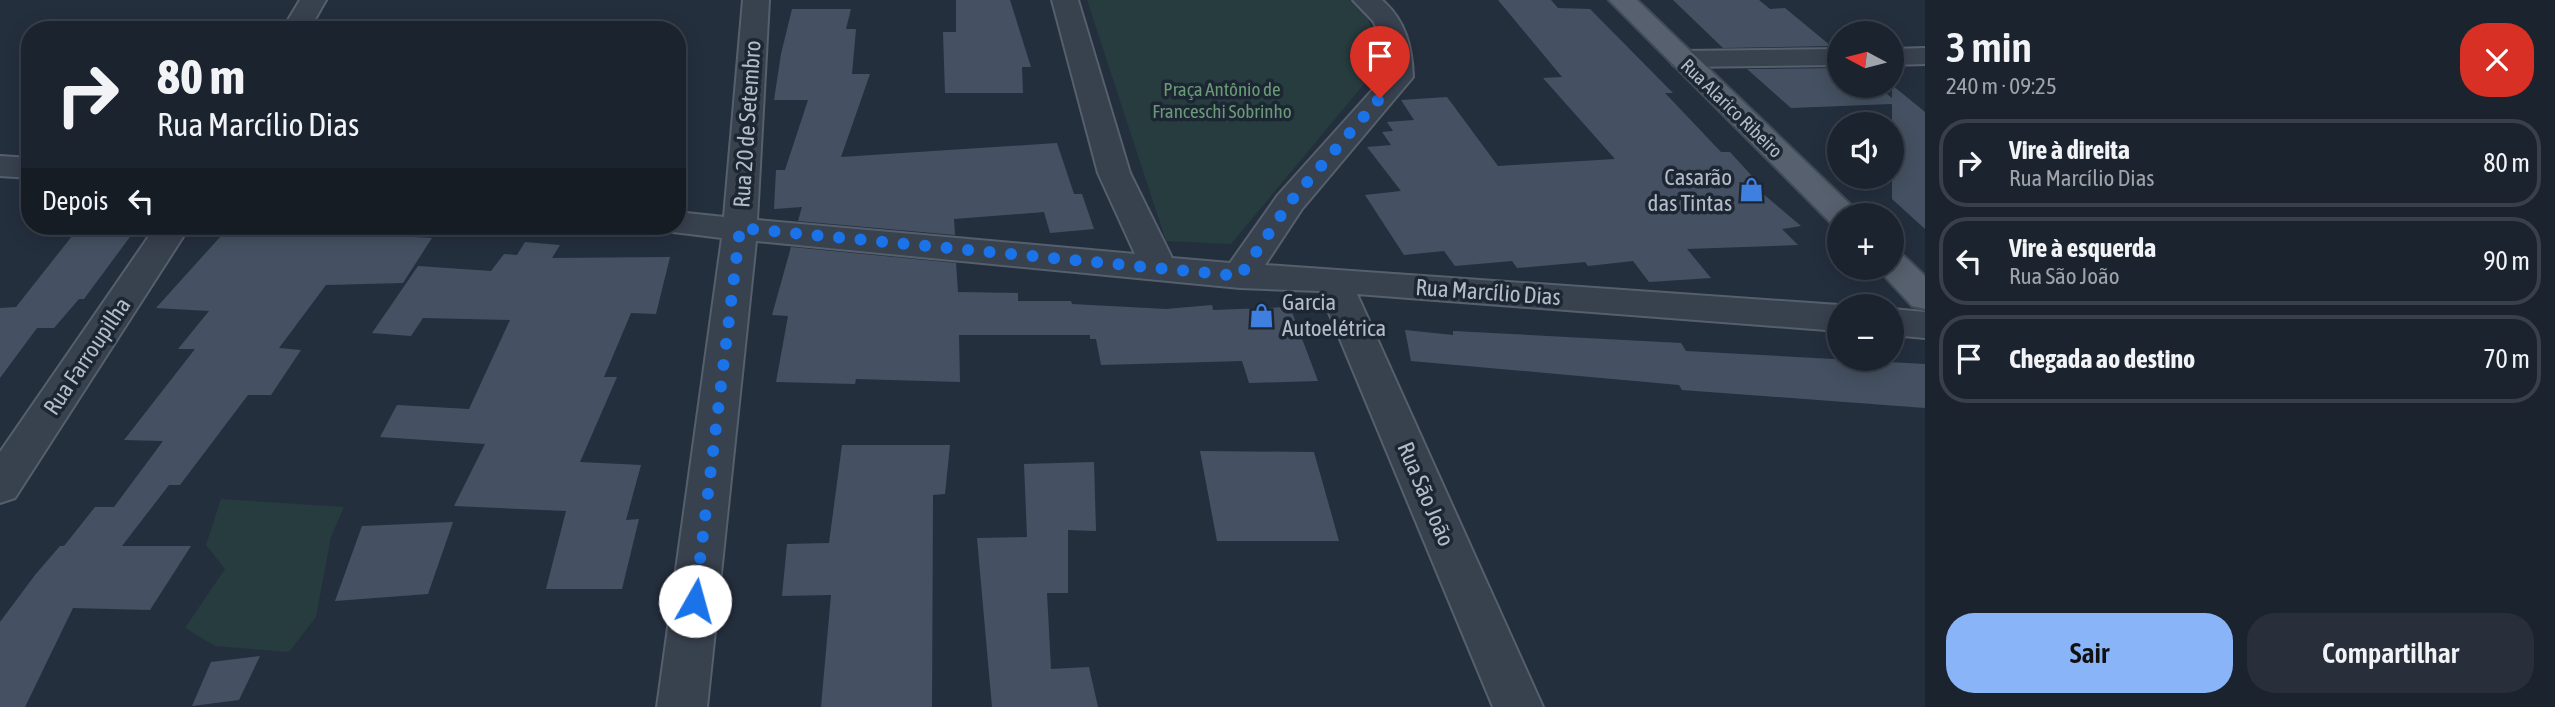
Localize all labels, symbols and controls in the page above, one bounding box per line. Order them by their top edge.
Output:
north arrow [1827,21,1904,98]
map controls [1827,21,1904,371]
text: 3 min [1946,23,2032,71]
button: close [2460,23,2534,97]
pin [1350,26,1410,98]
icon: arrive [1361,37,1399,75]
street label: Rua 20 de Setembro [728,39,766,209]
text: 80 m [157,48,245,104]
icon: right [42,49,133,140]
street label: Rua Alarico Ribeiro [1677,54,1787,162]
text: 240 m · 09:25 [1946,73,2057,99]
park label: Praça Antônio de Franceschi Sobrinho [1152,78,1292,122]
text: Rua Marcílio Dias [157,106,359,143]
button: sound [1827,112,1904,189]
text: Vire à direita [2009,135,2130,165]
icon: right [1950,144,1988,182]
text: 80 m [2483,148,2530,178]
place label: Casarão das Tintas [1648,164,1732,216]
text: Rua Marcílio Dias [2009,165,2154,191]
shop icon: Casarão das Tintas [1738,176,1766,204]
icon: left [122,182,160,220]
text: Depois [42,186,108,216]
button: + [1827,203,1904,280]
text: Vire à esquerda [2009,233,2156,263]
icon: left [1950,242,1988,280]
text: 90 m [2483,246,2530,276]
text: Rua São João [2009,263,2119,289]
street label: Rua Marcílio Dias [1415,274,1561,310]
place label: Garcia Autoelétrica [1282,289,1386,341]
street label: Rua Farroupilha [38,293,136,419]
button: − [1827,294,1904,371]
shop icon: Garcia Autoelétrica [1248,301,1276,329]
icon: arrive [1950,340,1988,378]
text: Chegada ao destino [2009,344,2195,374]
text: 70 m [2483,344,2530,374]
street label: Rua São João [1392,438,1460,550]
position arrow [658,564,732,638]
button: Sair [1946,613,2233,693]
button: Compartilhar [2247,613,2534,693]

